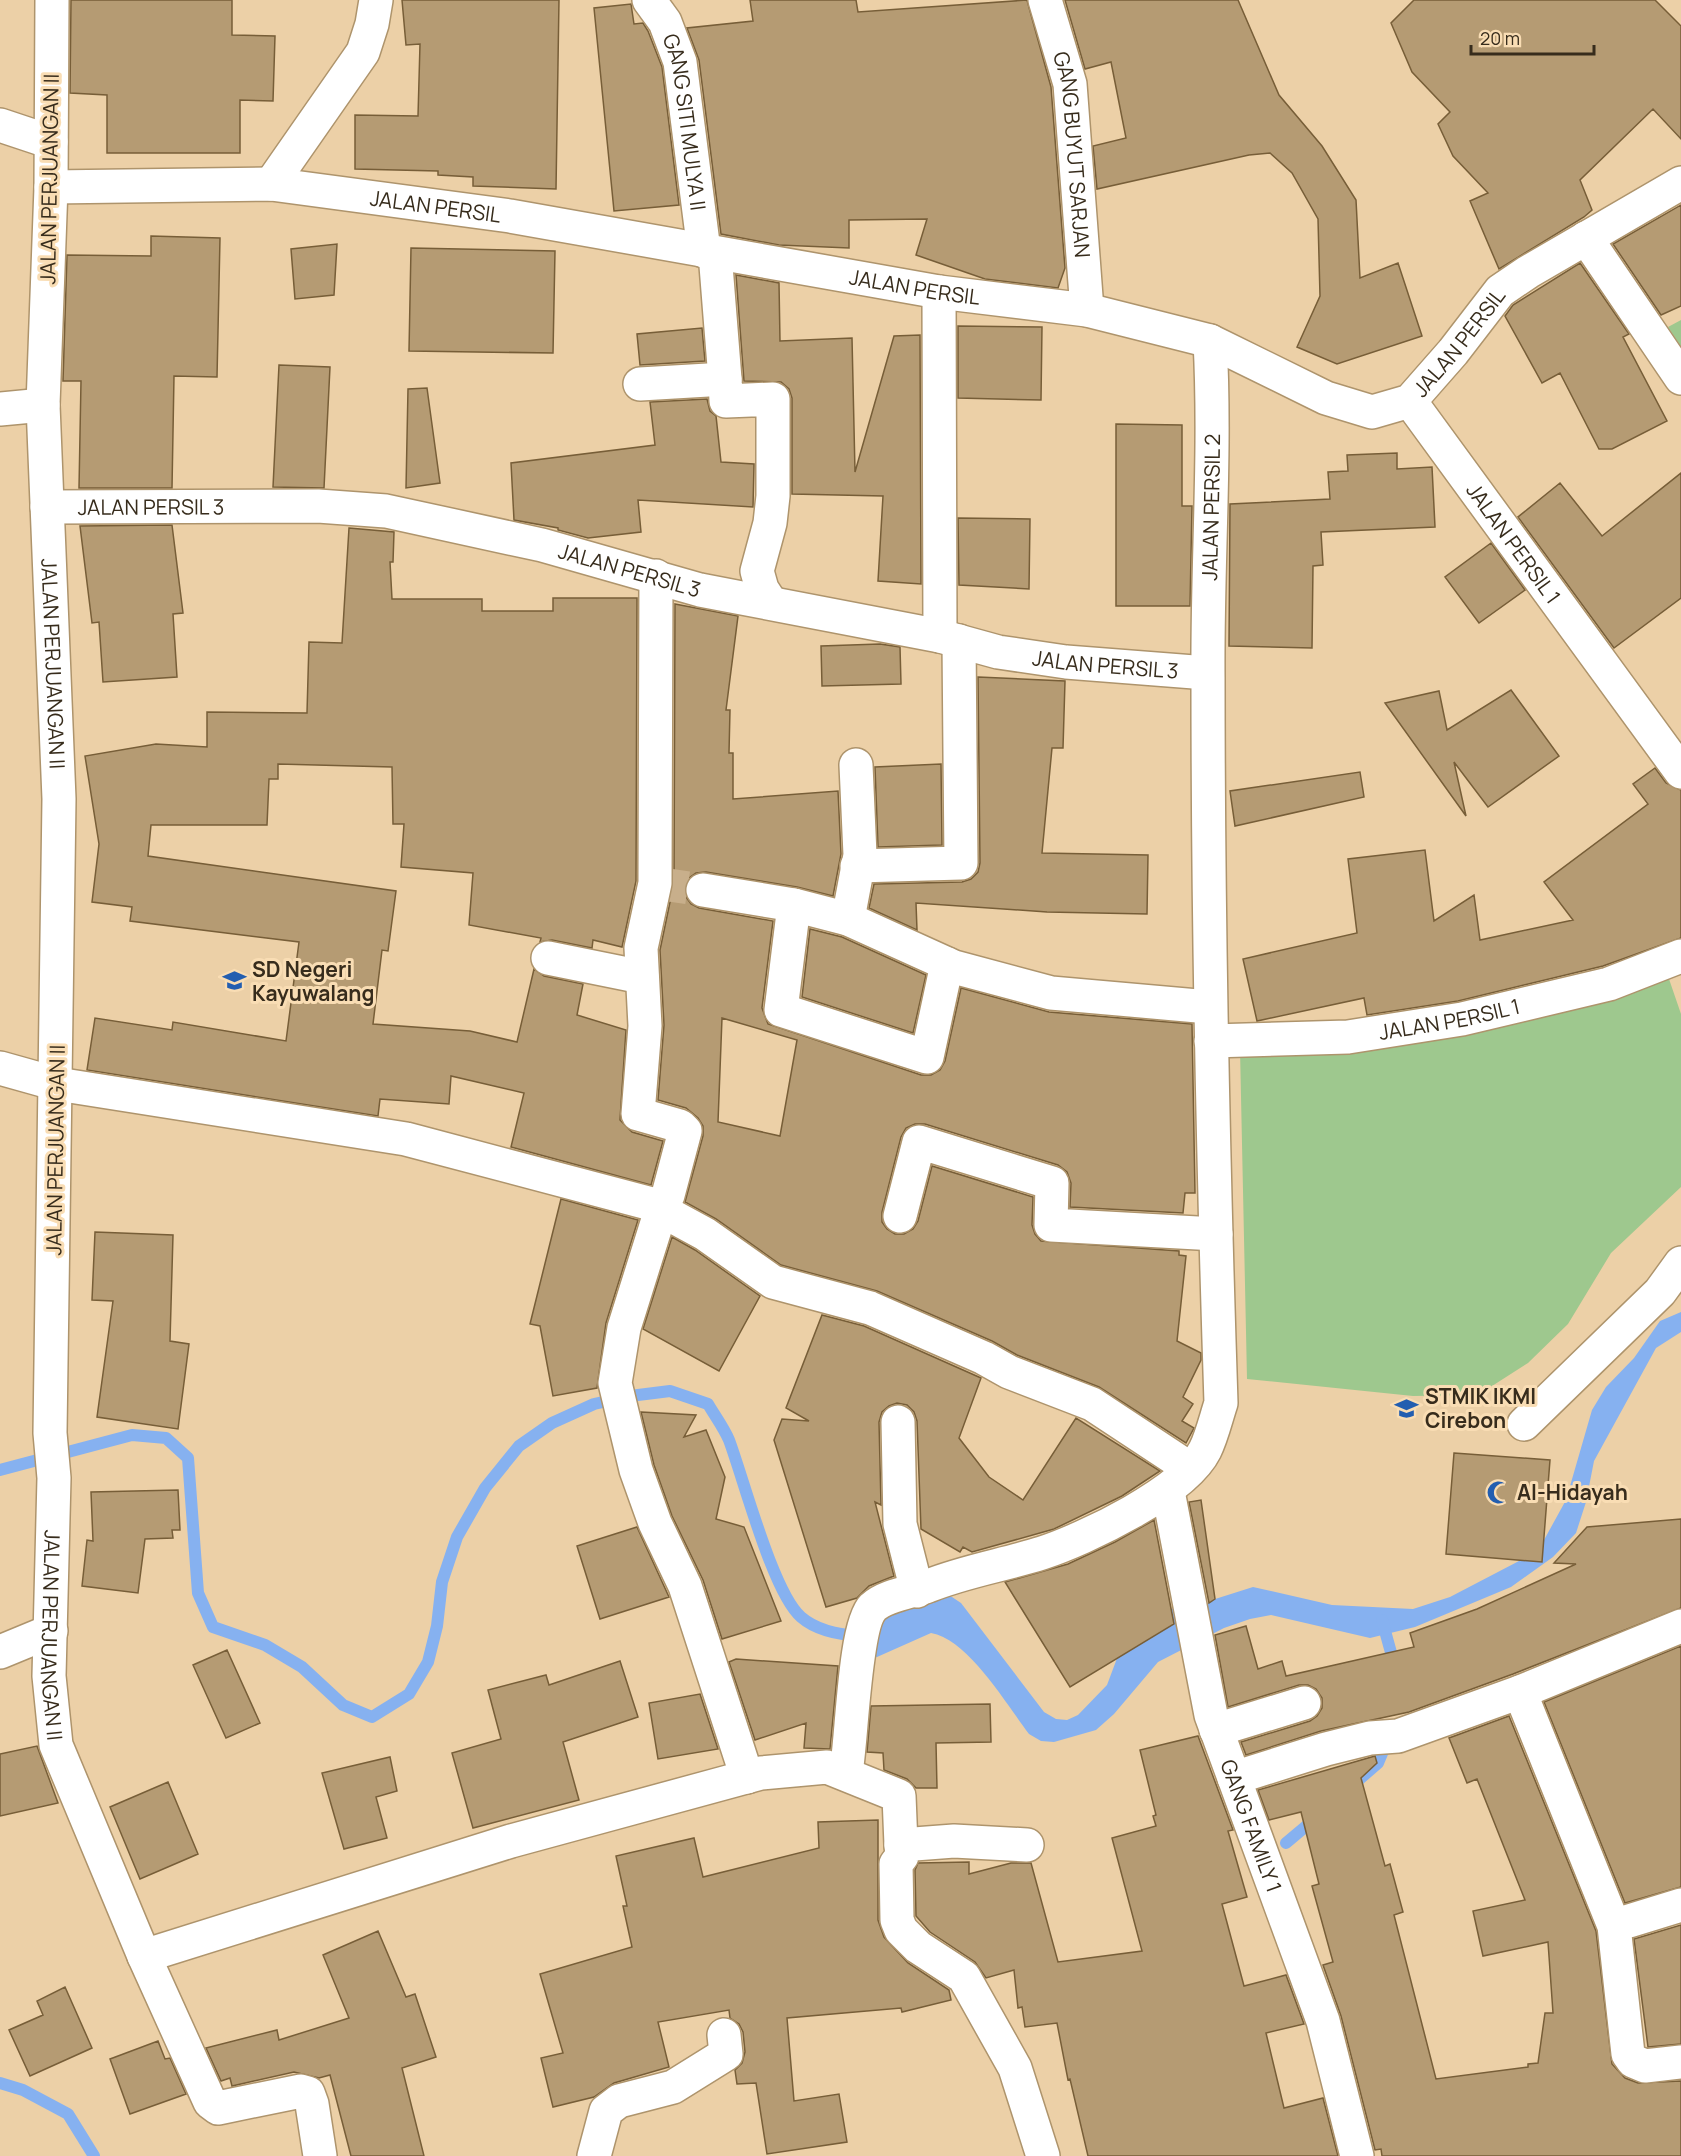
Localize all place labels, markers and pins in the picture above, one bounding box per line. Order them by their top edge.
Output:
place label: SD Negeri Kayuwalang [252,955,374,1007]
school or university icon: SD Negeri Kayuwalang [221,968,247,994]
place label: STMIK IKMI Cirebon [1425,1382,1536,1434]
school or university icon: STMIK IKMI Cirebon [1394,1395,1420,1421]
place label: Al-Hidayah [1517,1478,1628,1506]
mosque icon: Al-Hidayah [1486,1479,1512,1505]

